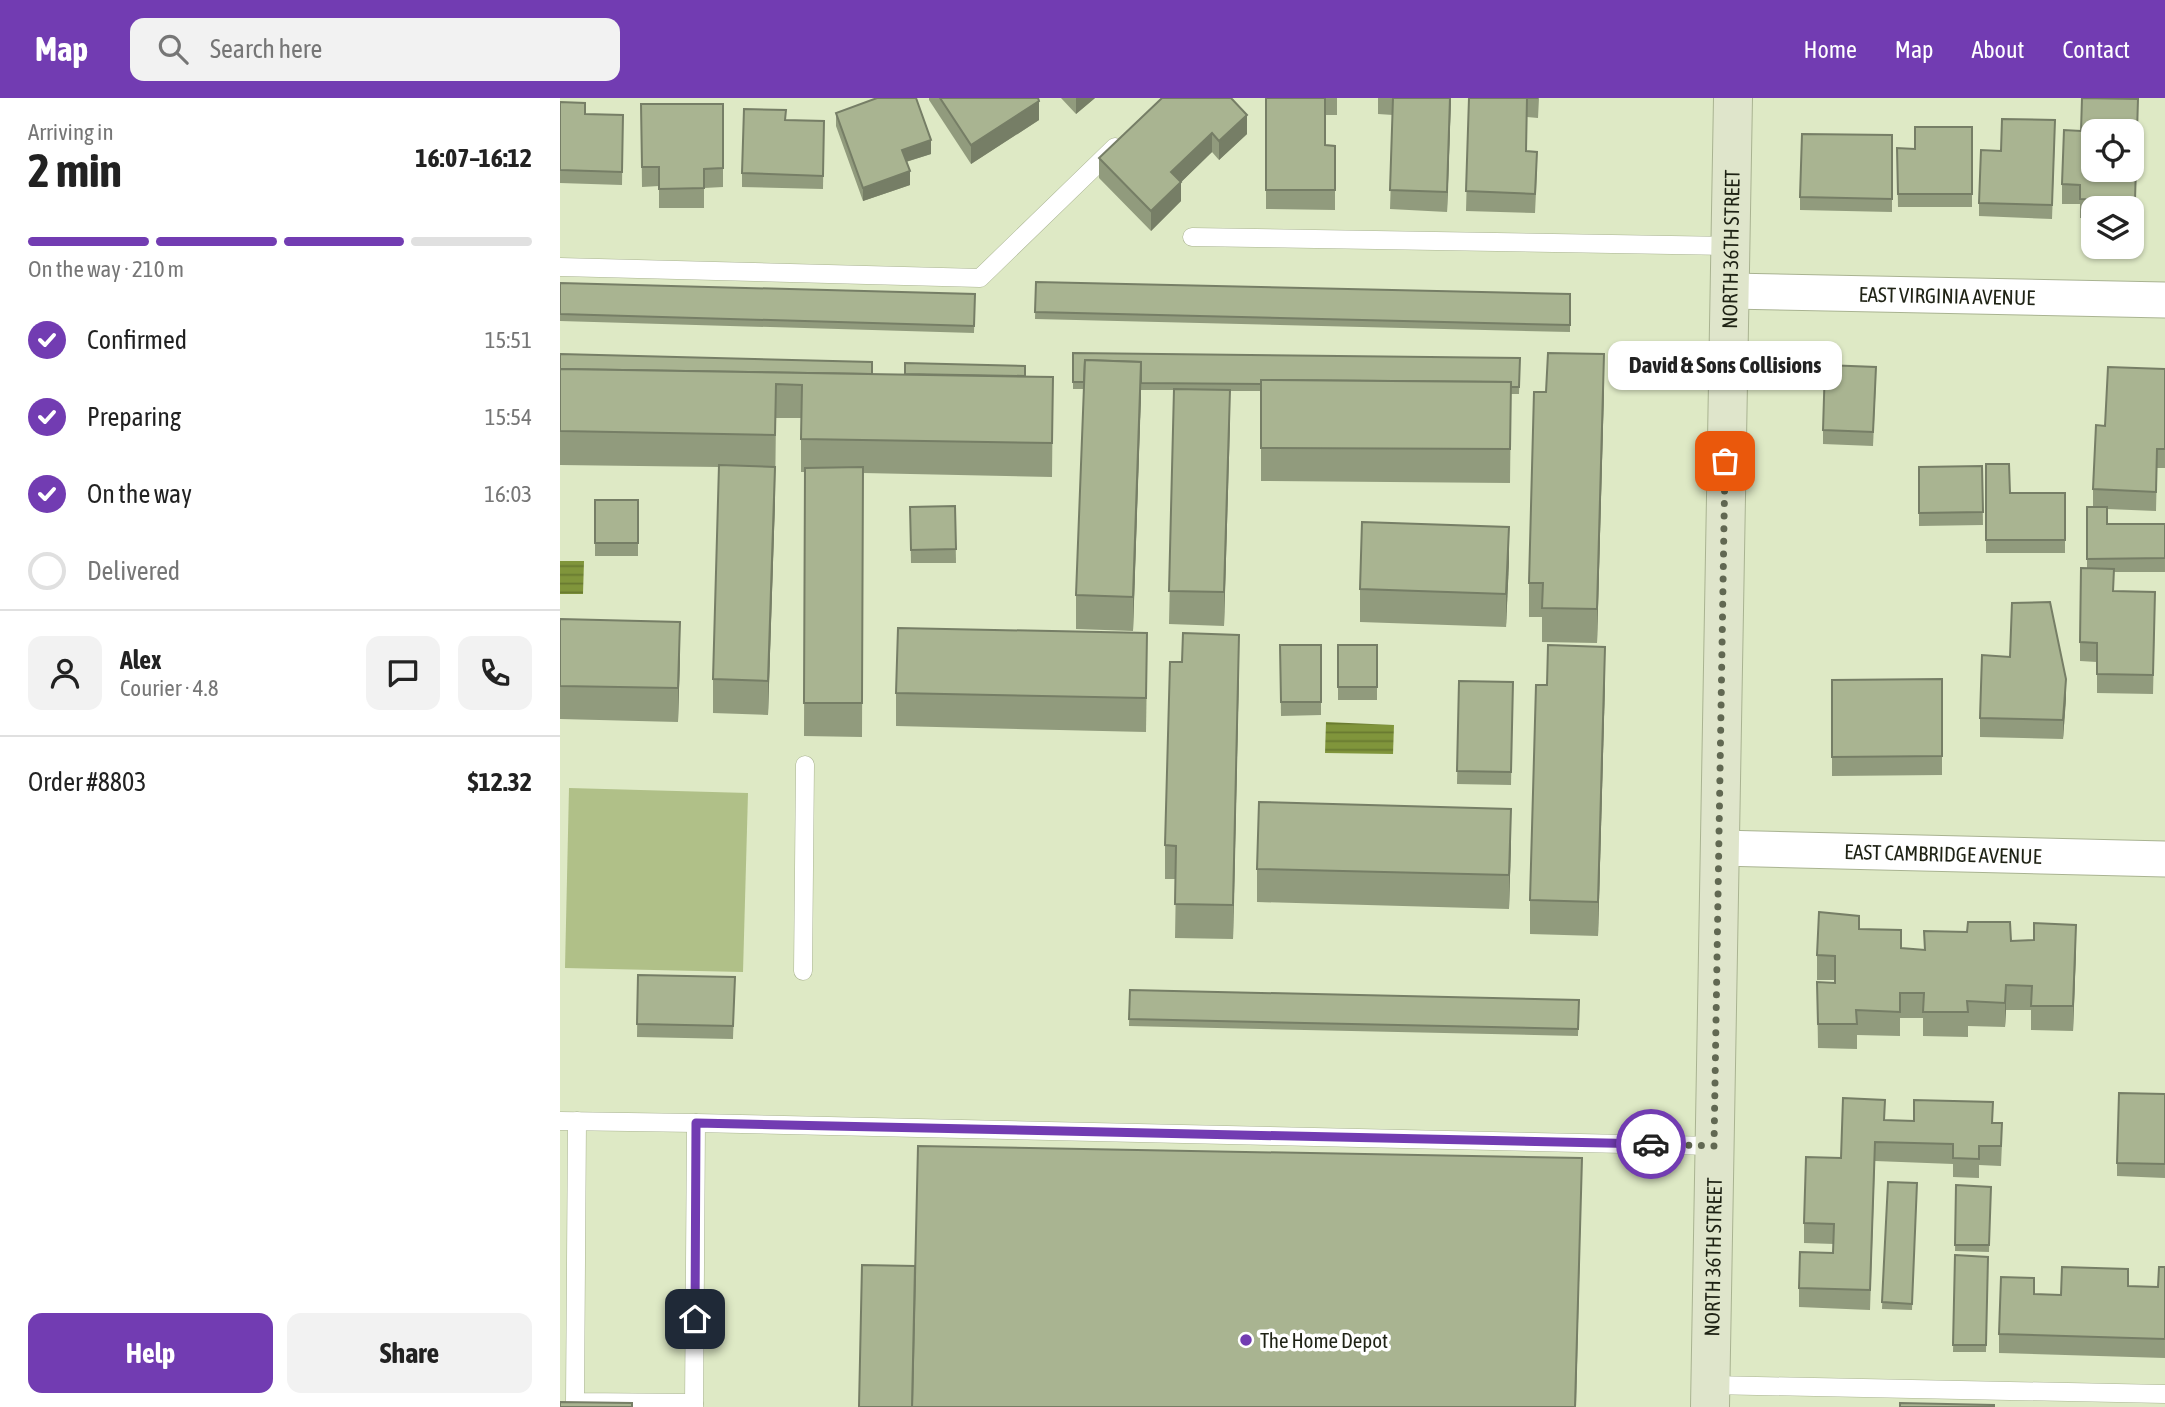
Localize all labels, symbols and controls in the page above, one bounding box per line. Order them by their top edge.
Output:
search box [130,18,620,81]
text: Map [35,30,88,68]
icon: search [154,30,192,68]
text: Search here [210,34,322,64]
text: Home [1803,36,1857,63]
text: Map [1895,36,1933,63]
text: About [1971,36,2024,63]
text: Contact [2062,36,2130,63]
text: Arriving in [28,119,114,145]
map controls [2081,119,2144,259]
button: locate [2081,119,2144,182]
text: 16:07–16:12 [415,143,532,173]
text: 2 min [28,144,122,197]
street label: NORTH 36TH STREET [1717,169,1744,329]
button: layers [2081,196,2144,259]
text: On the way · 210 m [28,256,184,282]
street label: EAST VIRGINIA AVENUE [1858,282,2035,309]
icon: check [28,321,66,359]
text: Confirmed [87,325,187,355]
text: 15:51 [485,327,532,353]
callout: David & Sons Collisions [1608,342,1842,391]
text: David & Sons Collisions [1629,352,1821,378]
icon: check [28,398,66,436]
text: Preparing [87,402,181,432]
text: 15:54 [485,404,532,430]
pin [1695,431,1755,491]
icon: bag [1706,442,1744,480]
icon: check [28,475,66,513]
text: On the way [87,479,192,509]
text: 16:03 [484,481,532,507]
text: Delivered [87,556,180,586]
button: person [28,636,102,710]
button: chat [366,636,440,710]
button: phone [458,636,532,710]
text: Alex [120,645,161,675]
text: Courier · 4.8 [120,675,219,701]
text: Order #8803 [28,767,147,797]
text: $12.32 [468,767,532,797]
street label: EAST CAMBRIDGE AVENUE [1844,839,2042,868]
courier [1616,1109,1686,1179]
icon: car [1632,1125,1670,1163]
street label: NORTH 36TH STREET [1699,1177,1726,1337]
pin [665,1289,725,1349]
icon: home [676,1300,714,1338]
button: Help [28,1313,273,1393]
button: Share [287,1313,532,1393]
place label: The Home Depot [1260,1328,1388,1352]
marker: The Home Depot [1238,1332,1254,1348]

